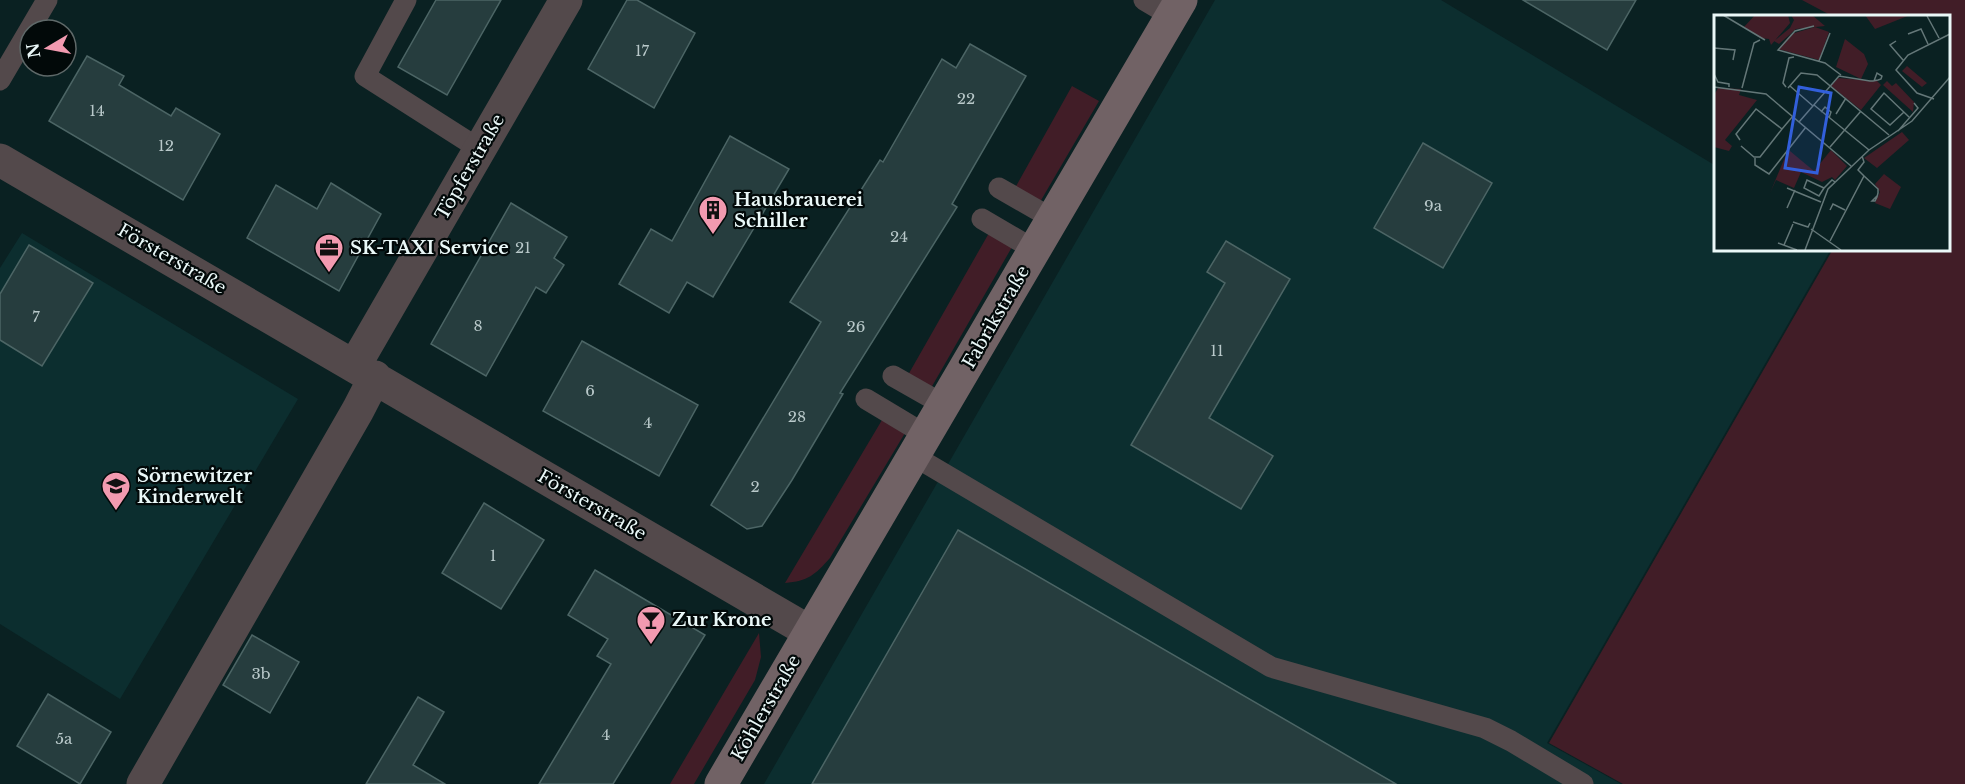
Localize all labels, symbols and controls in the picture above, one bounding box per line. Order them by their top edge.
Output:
inset map [1714,15,1950,250]
north arrow [18,18,78,78]
text: N [22,41,44,60]
house number: 17 [635,41,650,60]
house number: 22 [957,89,975,108]
house number: 14 [89,101,105,120]
street label: Töpferstraße [431,110,509,224]
house number: 12 [158,136,174,155]
place label: Hausbrauerei Schiller [734,189,864,232]
building icon: Hausbrauerei Schiller [697,194,729,236]
house number: 9a [1424,196,1443,215]
street label: Försterstraße [114,219,230,299]
house number: 24 [890,227,908,246]
office icon: SK-TAXI Service [313,232,345,274]
place label: SK-TAXI Service [350,237,509,259]
house number: 21 [515,238,531,257]
street label: Fabrikstraße [958,262,1034,372]
house number: 7 [32,307,40,326]
house number: 8 [473,316,483,335]
house number: 26 [847,317,865,336]
house number: 11 [1210,341,1224,360]
house number: 6 [585,381,595,400]
house number: 28 [788,407,806,426]
house number: 4 [644,413,652,432]
place label: Sörnewitzer Kinderwelt [137,465,252,508]
street label: Försterstraße [534,465,650,545]
school or university icon: Sörnewitzer Kinderwelt [100,470,132,512]
house number: 2 [750,477,760,496]
house number: 1 [490,546,496,565]
bar icon: Zur Krone [635,604,667,646]
place label: Zur Krone [672,609,772,631]
street label: Köhlerstraße [727,651,805,765]
house number: 3b [251,664,271,683]
house number: 4 [602,725,610,744]
house number: 5a [56,729,73,748]

